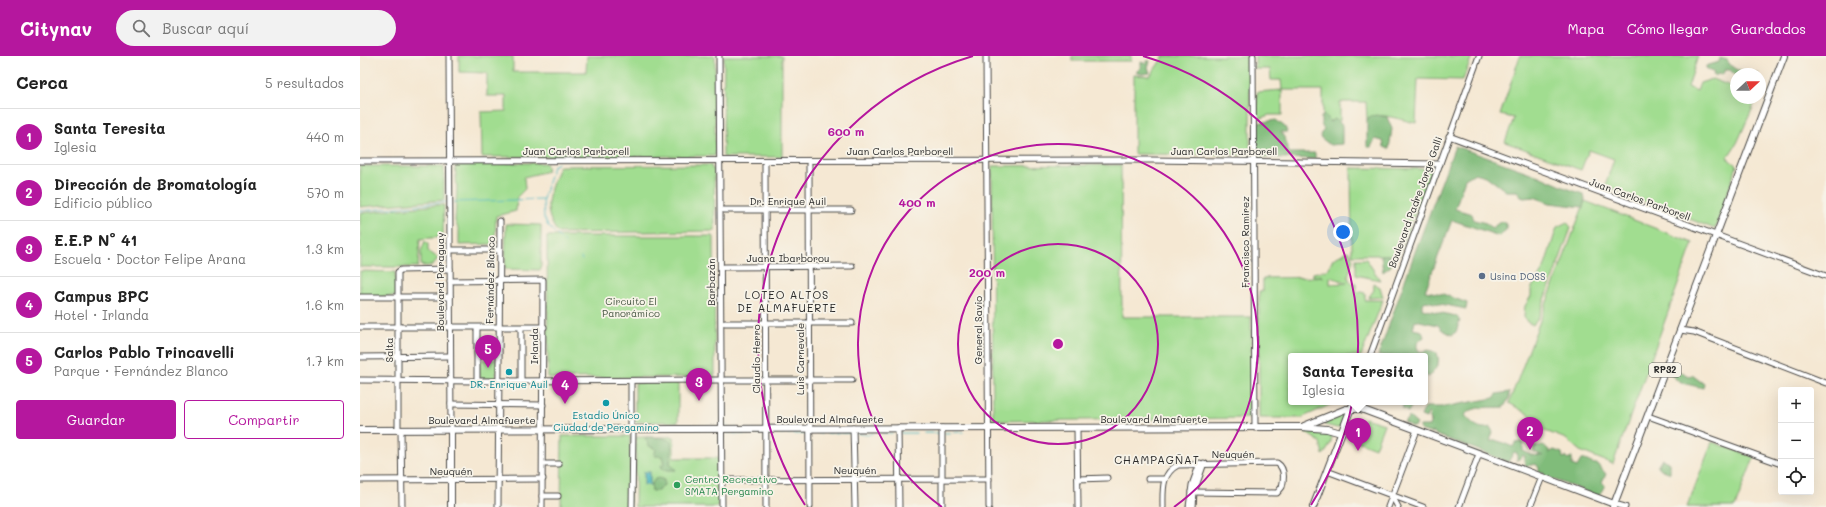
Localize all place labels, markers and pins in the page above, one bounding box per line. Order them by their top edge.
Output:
place label: Usina DOSS [1490,269,1546,283]
marker: Usina DOSS [1477,271,1487,281]
pin: 5 [475,335,501,368]
centre of rings [1051,337,1065,351]
marker: DR. Enrique Auil [504,367,514,377]
pin: 3 [686,368,712,401]
pin: 4 [552,371,578,404]
place label: DR. Enrique Auil [470,377,548,391]
marker: Estadio Único Ciudad de Pergamino [601,398,611,408]
place label: Estadio Único Ciudad de Pergamino [553,408,659,434]
pin: 2 [1517,417,1543,450]
pin: 1 [1345,418,1371,451]
place label: Centro Recreativo SMATA Pergamino [685,472,777,498]
marker: Centro Recreativo SMATA Pergamino [672,480,682,490]

